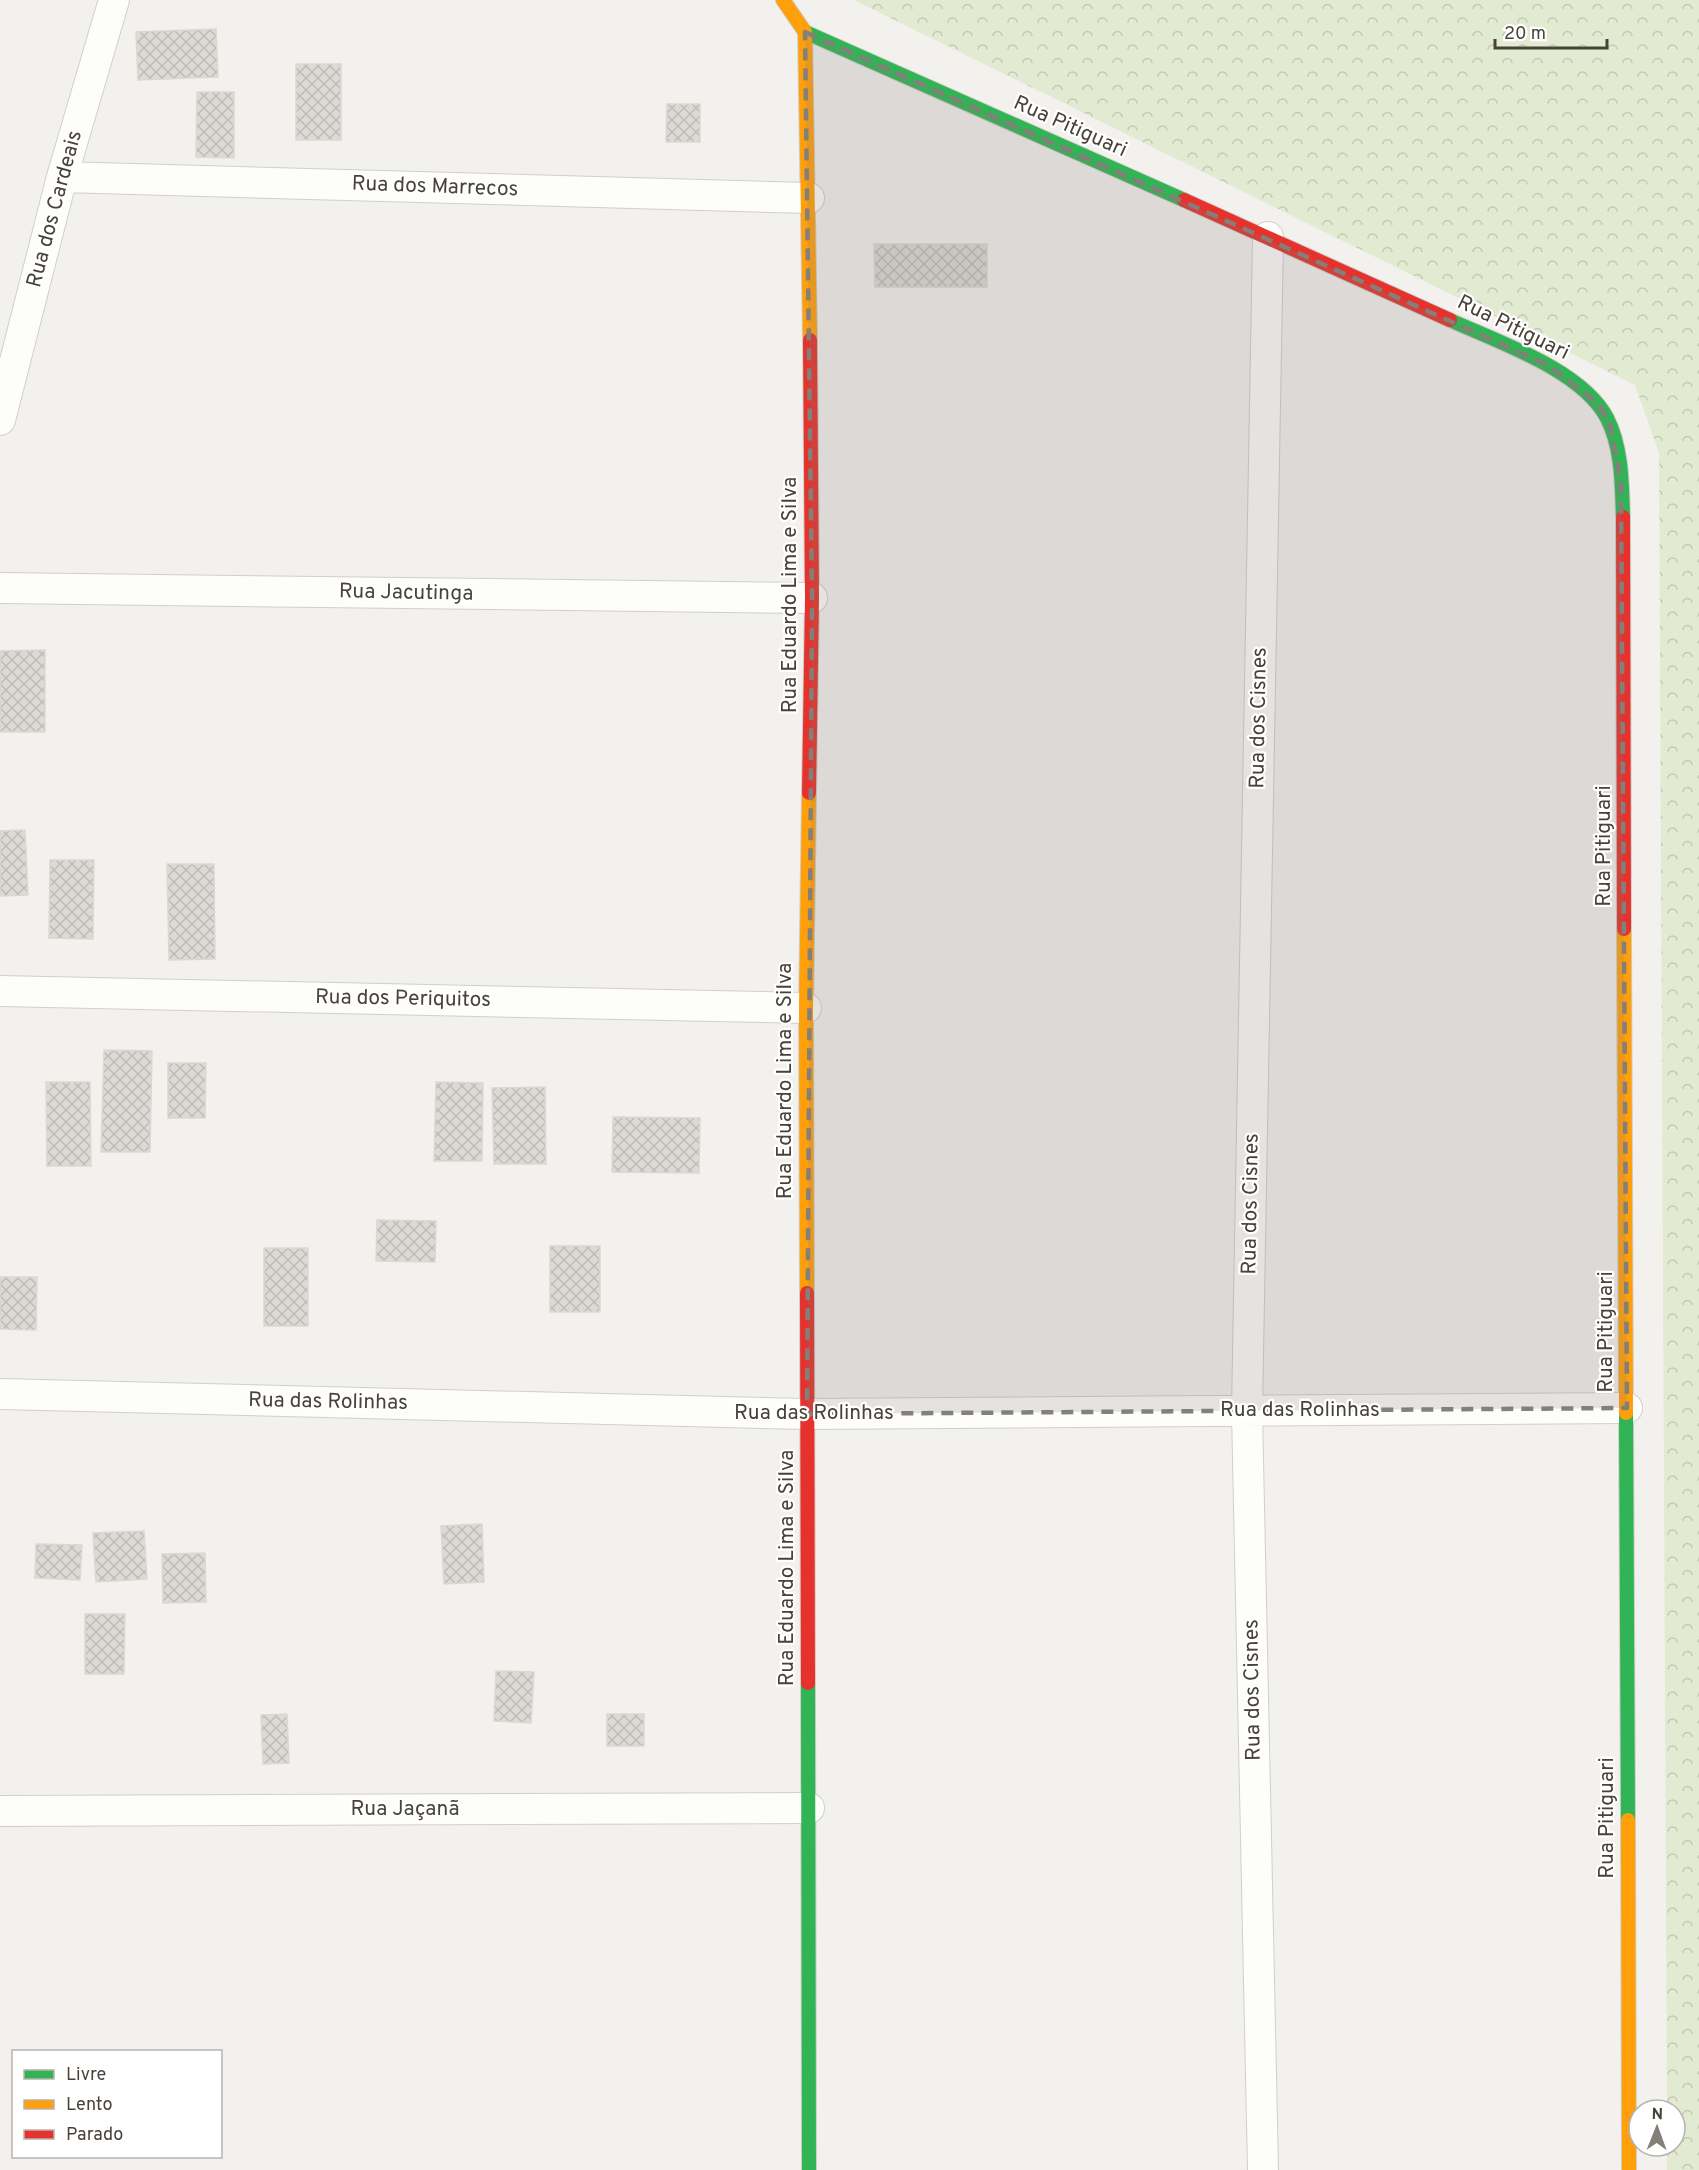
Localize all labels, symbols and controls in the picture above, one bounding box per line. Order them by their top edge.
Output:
scale bar [1495,12,1608,50]
text: 20 m [1504,23,1546,46]
street label: Rua Pitiguari [1009,90,1131,164]
street label: Rua dos Cardeais [21,128,89,290]
street label: Rua dos Marrecos [351,171,519,203]
street label: Rua Pitiguari [1452,289,1574,367]
street label: Rua Eduardo Lima e Silva [777,477,804,713]
street label: Rua Jacutinga [339,578,473,608]
street label: Rua dos Cisnes [1244,647,1274,789]
street label: Rua Pitiguari [1591,785,1618,907]
street label: Rua Eduardo Lima e Silva [772,963,799,1199]
street label: Rua dos Periquitos [315,984,491,1014]
street label: Rua dos Cisnes [1236,1133,1266,1275]
street label: Rua Pitiguari [1593,1271,1620,1393]
street label: Rua das Rolinhas [248,1387,408,1417]
street label: Rua das Rolinhas [1220,1397,1380,1424]
street label: Rua das Rolinhas [734,1400,894,1427]
street label: Rua Eduardo Lima e Silva [774,1450,801,1686]
street label: Rua dos Cisnes [1238,1619,1268,1761]
street label: Rua Pitiguari [1594,1757,1621,1879]
street label: Rua Jaçanã [351,1796,459,1823]
legend [12,2050,222,2158]
text: Livre [66,2064,106,2087]
text: Lento [66,2094,112,2117]
north arrow [1627,2098,1687,2158]
text: N [1651,2105,1663,2125]
text: Parado [66,2124,123,2147]

